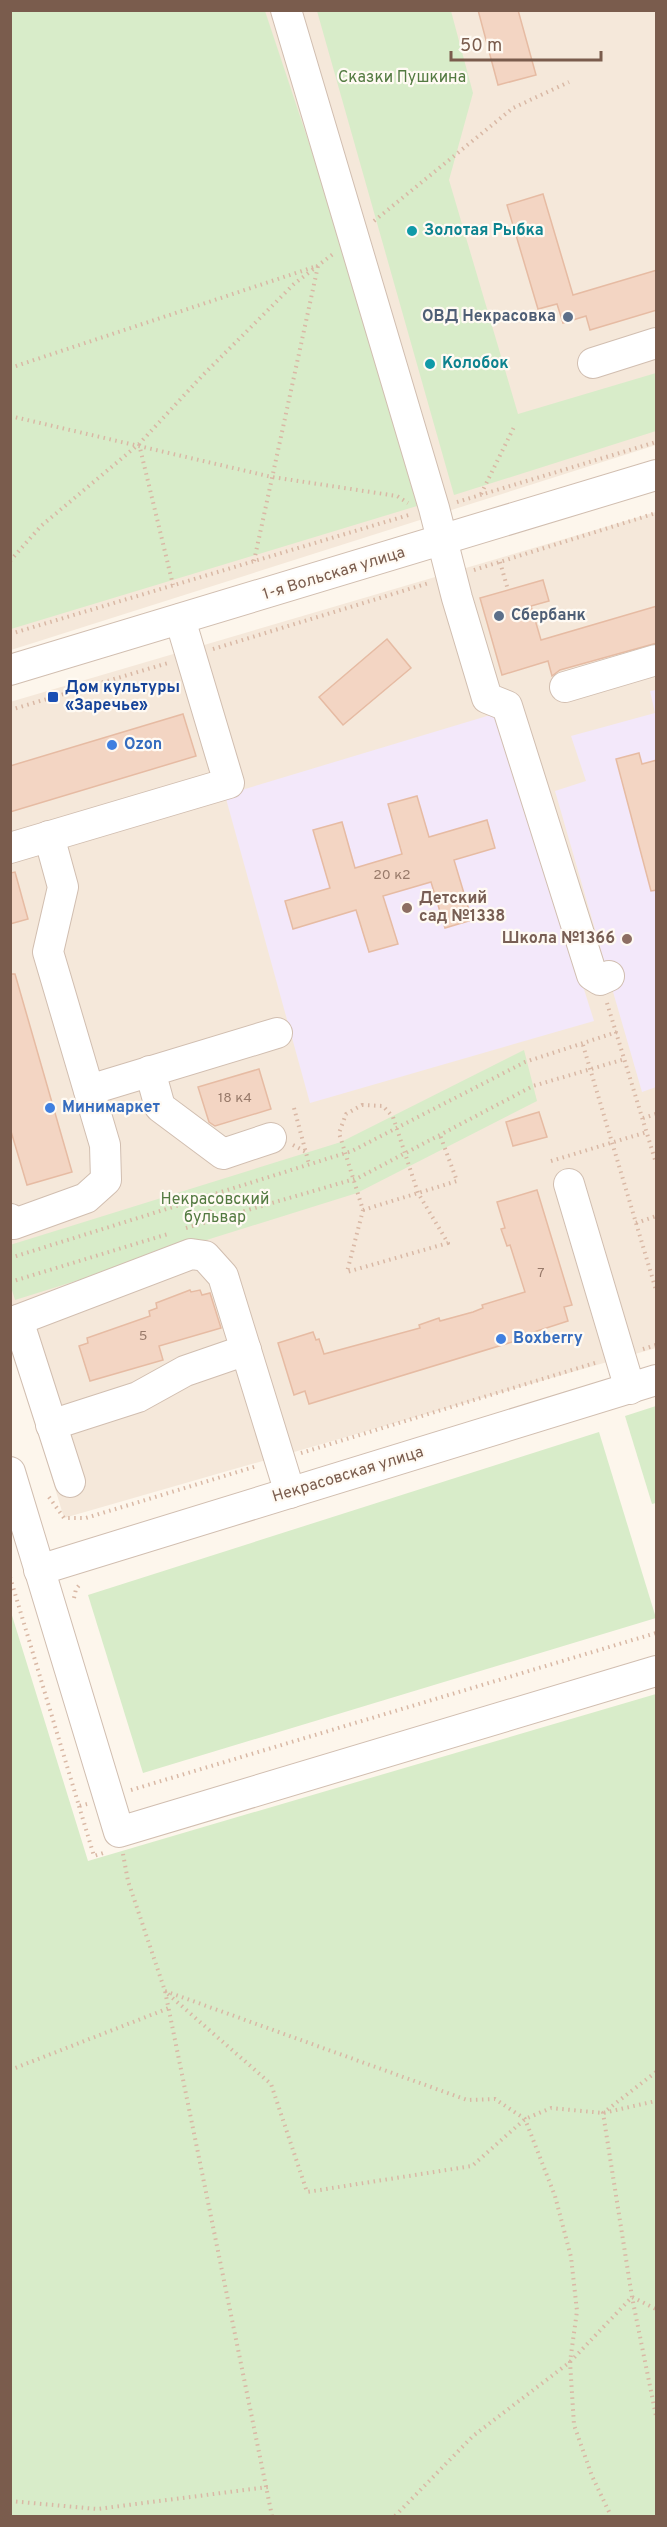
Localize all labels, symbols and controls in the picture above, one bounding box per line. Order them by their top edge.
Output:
scale bar [451,24,601,62]
text: 50 m [460,35,502,58]
park label: Сказки Пушкина [338,68,466,88]
place label: Золотая Рыбка [424,221,544,241]
marker: Золотая Рыбка [405,224,419,238]
place label: ОВД Некрасовка [422,307,556,327]
marker: ОВД Некрасовка [561,310,575,324]
place label: Колобок [442,354,509,374]
marker: Колобок [423,357,437,371]
street label: 1-я Вольская улица [260,543,408,605]
place label: Сбербанк [511,606,586,626]
marker: Сбербанк [492,609,506,623]
place label: Дом культуры «Заречье» [65,678,180,716]
marker: Дом культуры «Заречье» [46,690,60,704]
place label: Ozon [124,735,162,755]
marker: Ozon [105,738,119,752]
house number: 20 к2 [373,867,411,884]
place label: Детский сад №1338 [419,889,505,927]
marker: Детский сад №1338 [400,901,414,915]
place label: Школа №1366 [502,929,615,949]
marker: Школа №1366 [620,932,634,946]
house number: 18 к4 [218,1090,252,1107]
place label: Минимаркет [62,1098,160,1118]
marker: Минимаркет [43,1101,57,1115]
park label: Некрасовский бульвар [161,1190,269,1228]
house number: 7 [537,1265,545,1282]
house number: 5 [139,1328,147,1345]
place label: Boxberry [513,1329,583,1349]
marker: Boxberry [494,1332,508,1346]
street label: Некрасовская улица [270,1442,426,1508]

